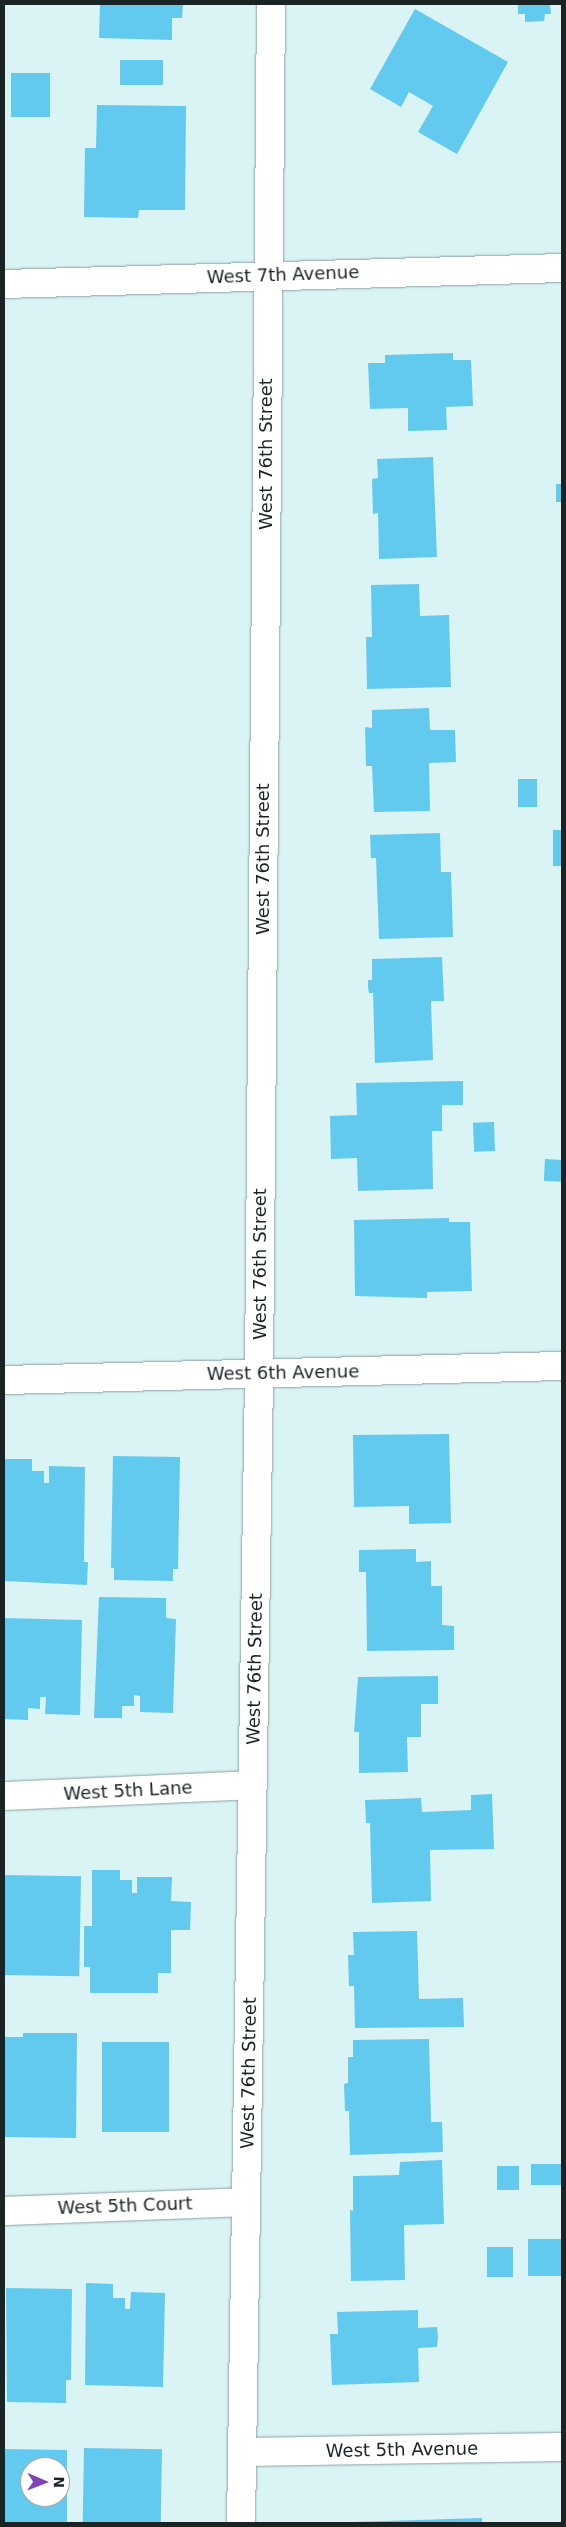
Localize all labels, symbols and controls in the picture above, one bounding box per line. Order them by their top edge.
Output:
street label: West 7th Avenue [206,262,360,288]
street label: West 76th Street [255,378,277,530]
street label: West 76th Street [252,783,274,935]
street label: West 76th Street [249,1188,271,1340]
street label: West 6th Avenue [207,1361,359,1385]
street label: West 76th Street [243,1593,267,1745]
street label: West 5th Lane [63,1777,193,1805]
street label: West 76th Street [237,1997,261,2149]
street label: West 5th Court [57,2193,193,2219]
street label: West 5th Avenue [326,2438,478,2462]
north arrow [20,2457,70,2507]
text: N [51,2476,67,2488]

